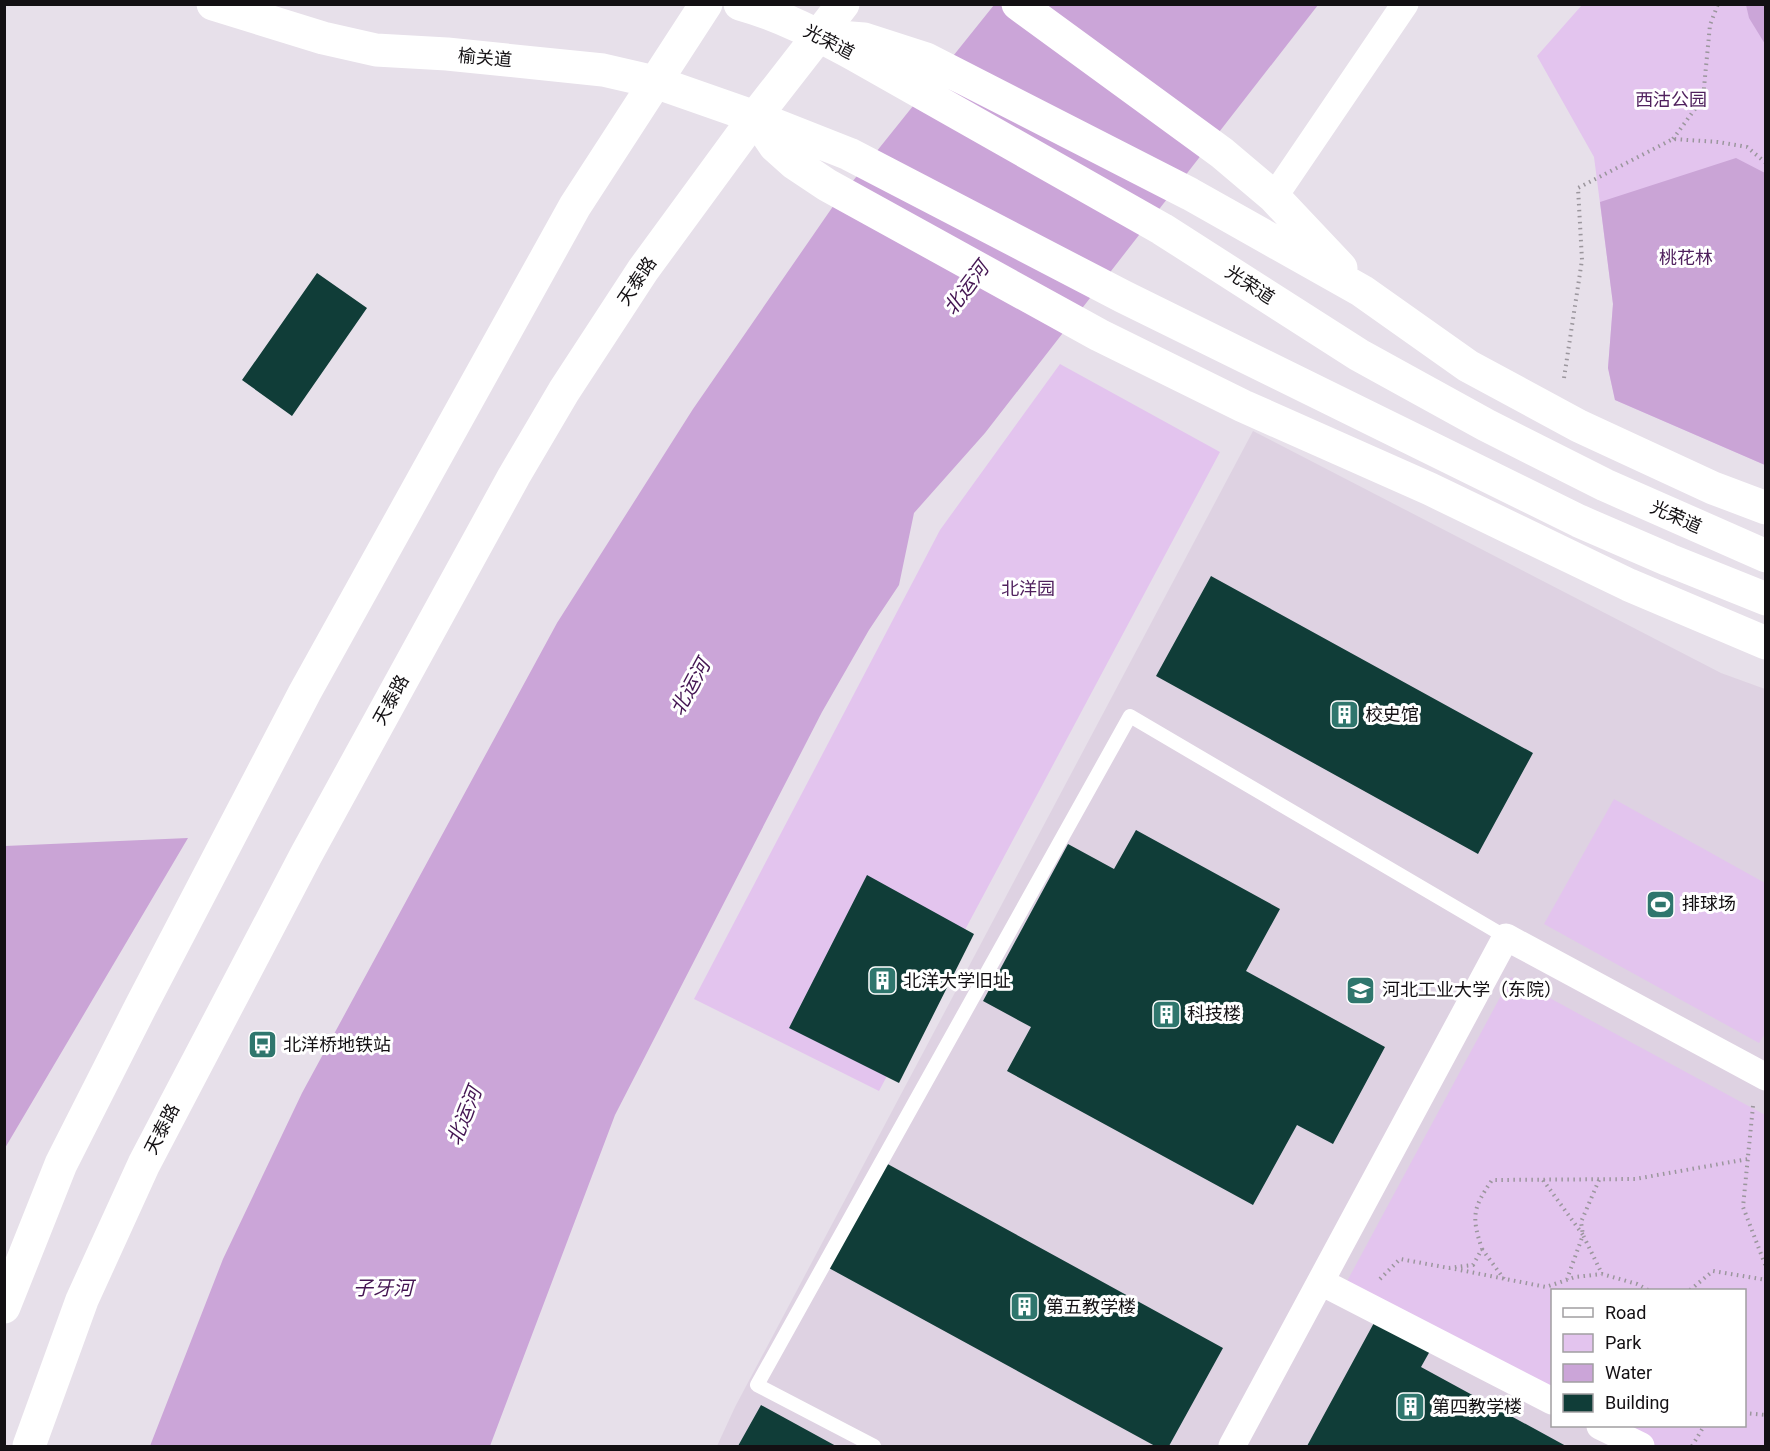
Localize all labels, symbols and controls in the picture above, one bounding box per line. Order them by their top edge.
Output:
street label: 光荣道 [800,20,858,63]
street label: 榆关道 [457,45,513,70]
park label: 西沽公园 [1635,89,1707,110]
park label: 桃花林 [1659,247,1713,268]
street label: 天泰路 [613,252,660,309]
water label: 北运河 [938,254,996,319]
street label: 光荣道 [1222,261,1279,308]
street label: 光荣道 [1647,496,1705,537]
park label: 北洋园 [1001,578,1055,599]
water label: 北运河 [665,651,717,719]
street label: 天泰路 [368,671,413,728]
building icon: 校史馆 [1328,699,1360,731]
place label: 校史馆 [1365,704,1419,725]
sports icon: 排球场 [1645,888,1677,920]
place label: 排球场 [1682,893,1736,914]
building icon: 北洋大学旧址 [866,965,898,997]
place label: 北洋大学旧址 [903,970,1011,991]
school or university icon: 河北工业大学（东院） [1345,974,1377,1006]
place label: 河北工业大学（东院） [1382,979,1562,1000]
building icon: 科技楼 [1150,998,1182,1030]
place label: 科技楼 [1187,1003,1241,1024]
bus stop icon: 北洋桥地铁站 [246,1029,278,1061]
place label: 北洋桥地铁站 [283,1034,391,1055]
water label: 北运河 [442,1080,488,1148]
street label: 天泰路 [140,1100,183,1158]
water label: 子牙河 [353,1276,417,1300]
legend [1551,1289,1746,1427]
building icon: 第五教学楼 [1009,1291,1041,1323]
place label: 第五教学楼 [1046,1296,1136,1317]
text: Road [1605,1302,1646,1323]
text: Park [1605,1332,1642,1353]
text: Water [1605,1362,1652,1383]
building icon: 第四教学楼 [1395,1391,1427,1423]
text: Building [1605,1392,1669,1413]
place label: 第四教学楼 [1432,1396,1522,1417]

